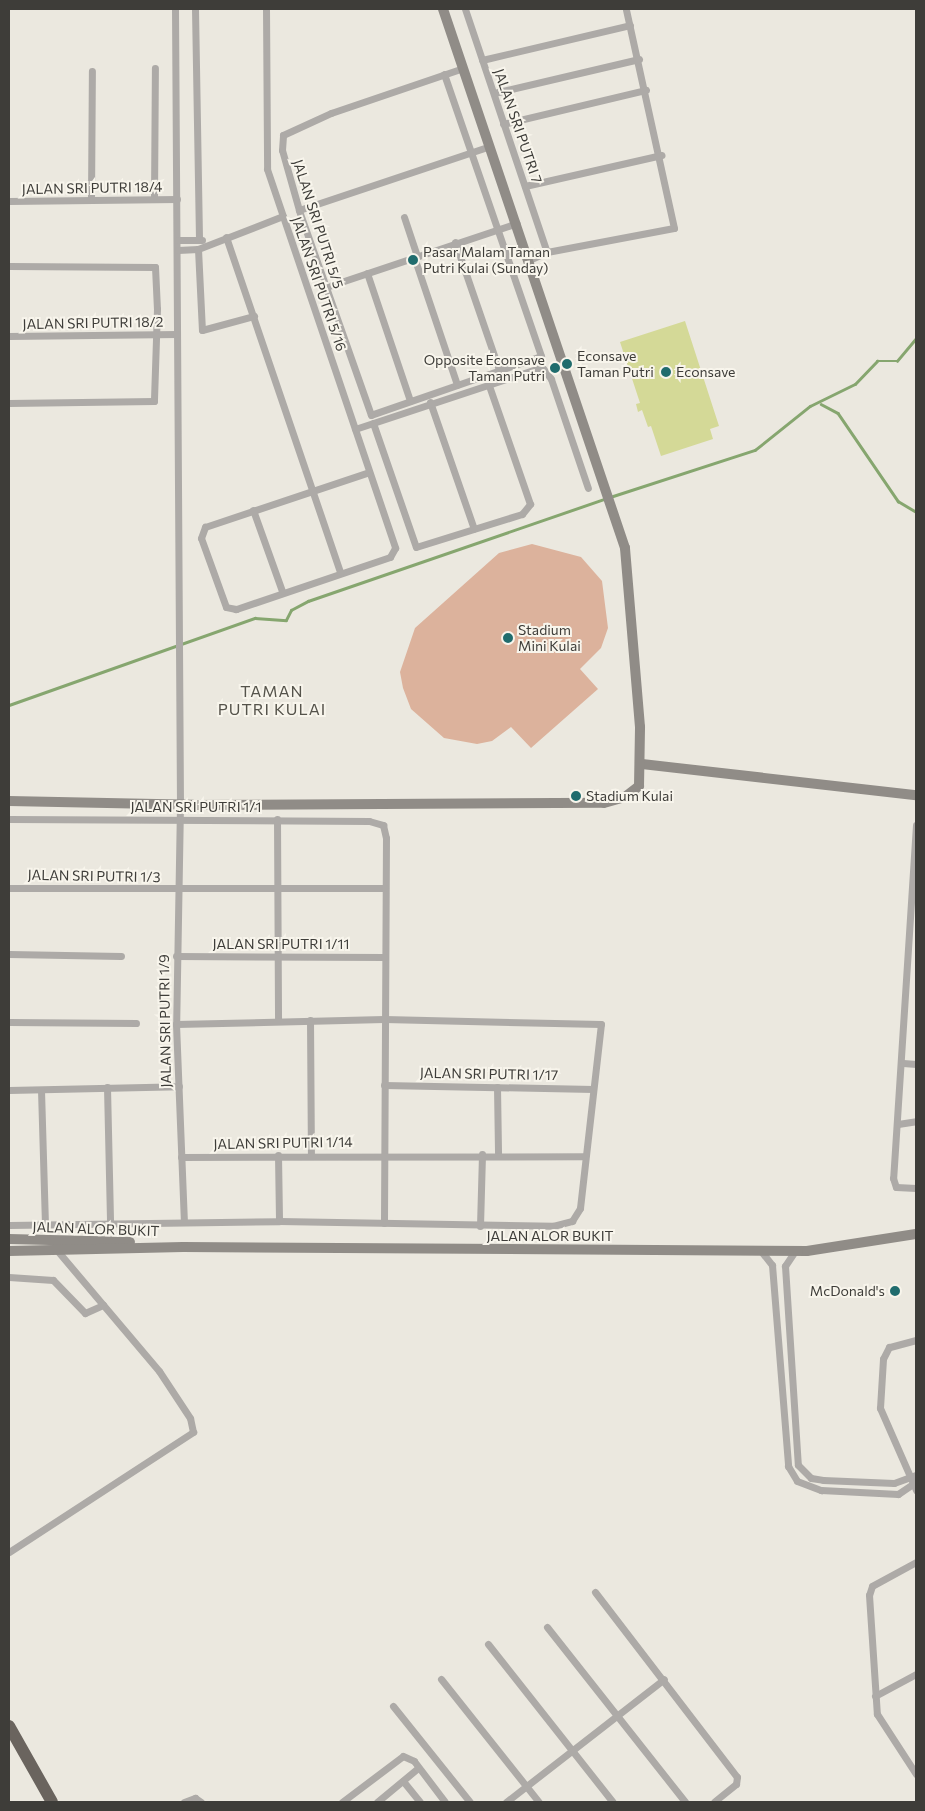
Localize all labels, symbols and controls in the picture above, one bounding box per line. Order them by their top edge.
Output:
street label: JALAN SRI PUTRI 7 [490,66,546,186]
street label: JALAN SRI PUTRI 5/5 [289,157,347,291]
street label: JALAN SRI PUTRI 18/4 [22,178,162,198]
street label: JALAN SRI PUTRI 5/16 [288,214,350,354]
place label: Pasar Malam Taman Putri Kulai (Sunday) [423,244,550,276]
marker: Pasar Malam Taman Putri Kulai (Sunday) [407,254,419,266]
street label: JALAN SRI PUTRI 18/2 [22,313,164,333]
place label: Econsave Taman Putri [577,348,654,381]
place label: Opposite Econsave Taman Putri [424,352,545,384]
marker: Econsave Taman Putri [561,358,573,370]
marker: Opposite Econsave Taman Putri [549,362,561,374]
place label: Econsave [676,364,735,380]
marker: Econsave [660,366,672,378]
place label: Stadium Mini Kulai [518,622,581,654]
marker: Stadium Mini Kulai [502,632,514,644]
district label: TAMAN PUTRI KULAI [216,681,328,719]
place label: Stadium Kulai [586,788,673,804]
marker: Stadium Kulai [570,790,582,802]
street label: JALAN SRI PUTRI 1/1 [131,799,261,815]
street label: JALAN SRI PUTRI 1/3 [27,866,161,886]
street label: JALAN SRI PUTRI 1/11 [213,936,349,952]
street label: JALAN SRI PUTRI 1/9 [155,954,175,1088]
street label: JALAN SRI PUTRI 1/17 [420,1064,558,1084]
street label: JALAN SRI PUTRI 1/14 [213,1133,353,1153]
street label: JALAN ALOR BUKIT [32,1218,160,1240]
street label: JALAN ALOR BUKIT [486,1228,614,1244]
place label: McDonald's [810,1283,885,1299]
marker: McDonald's [889,1285,901,1297]

